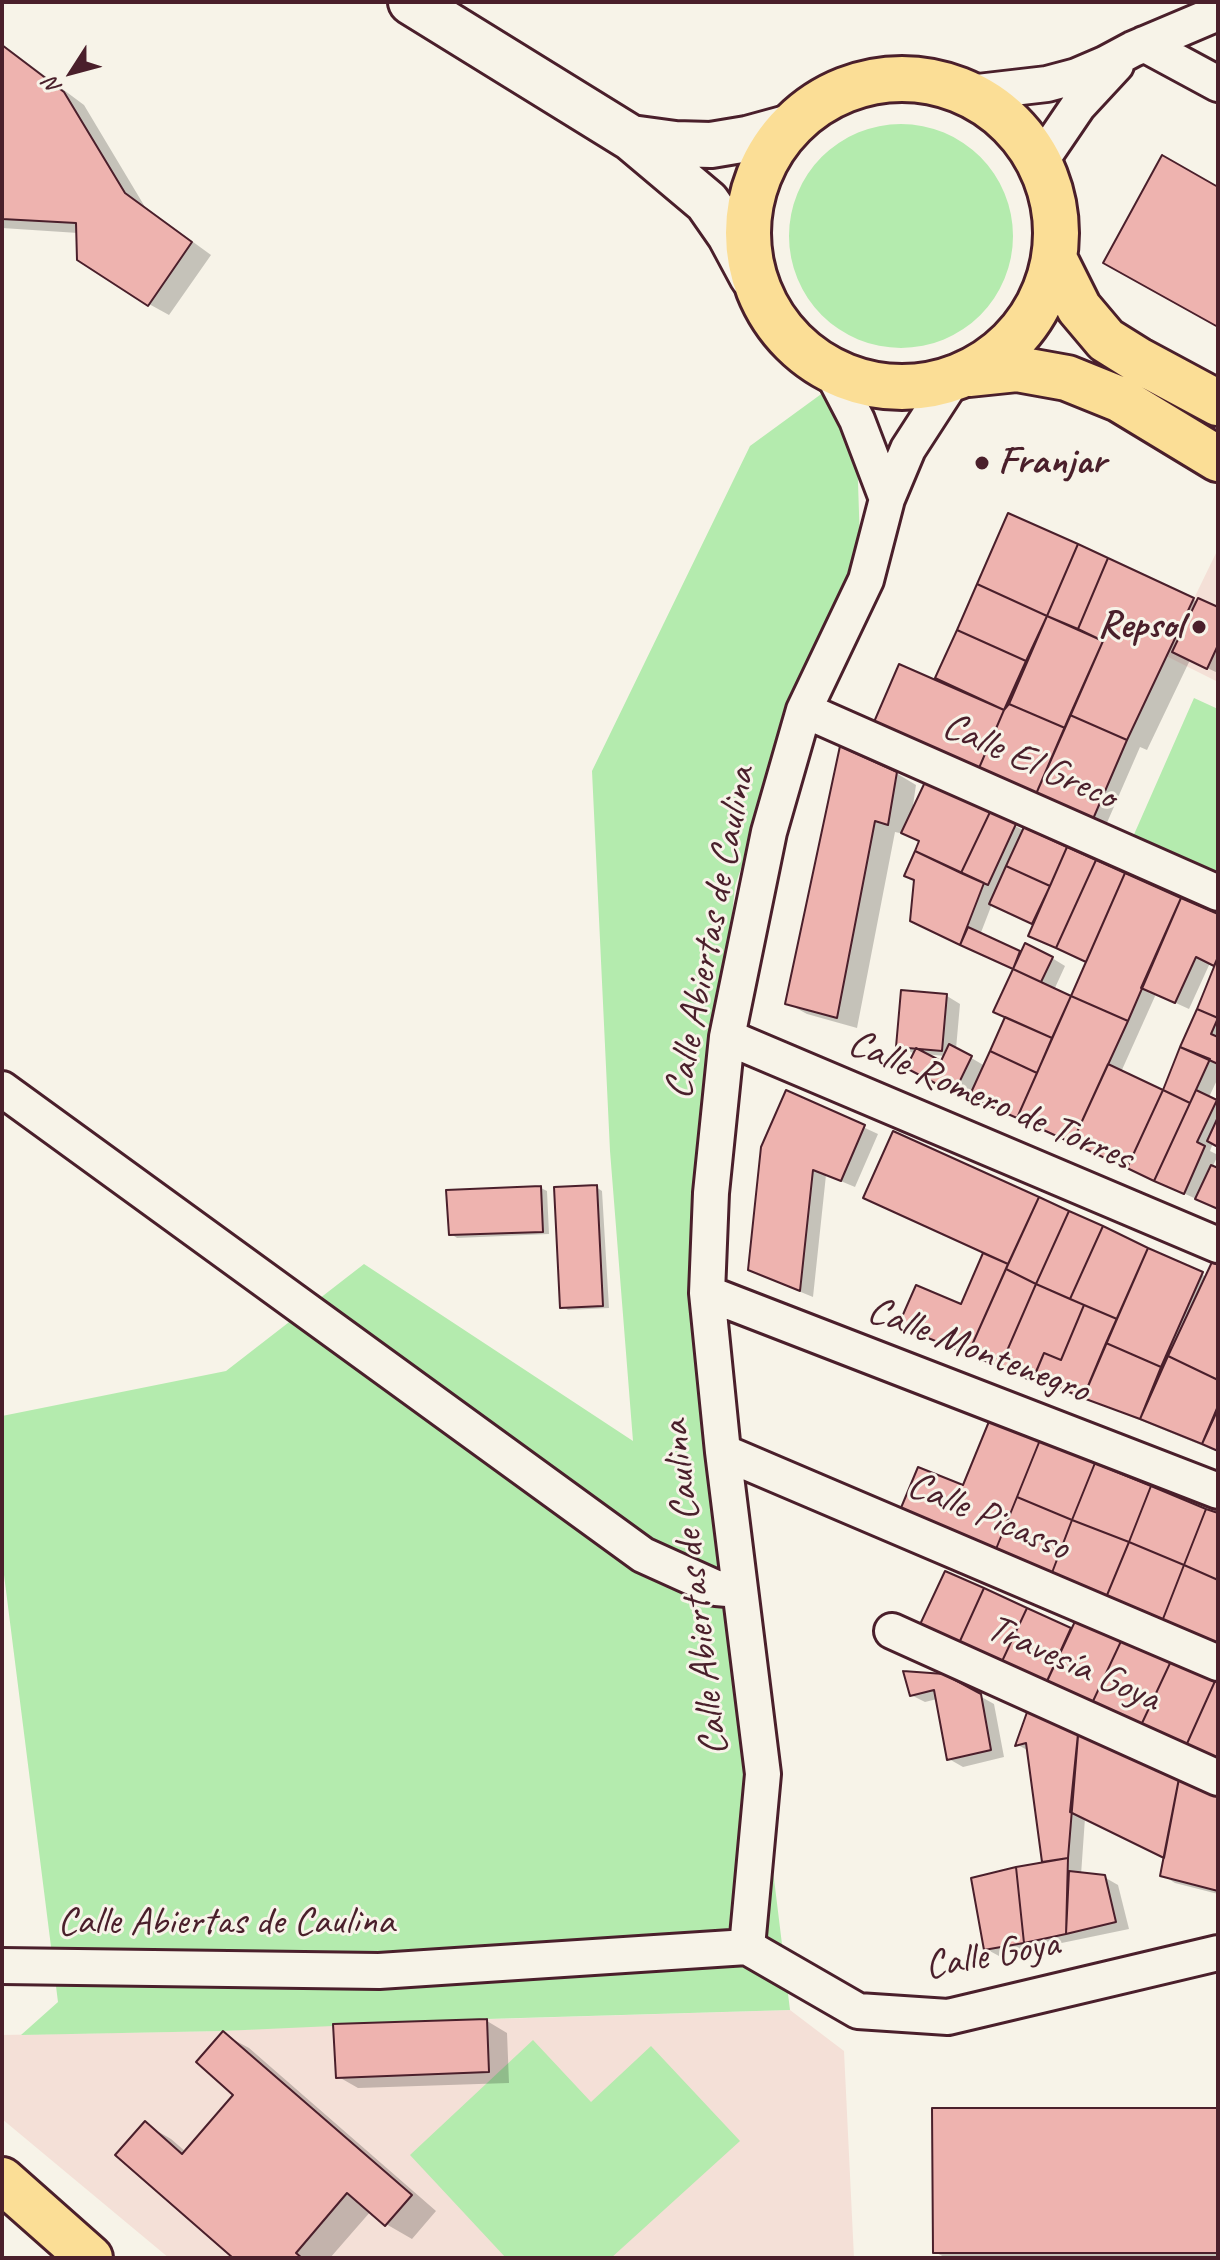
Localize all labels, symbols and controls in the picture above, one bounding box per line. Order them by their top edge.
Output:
north arrow [32,32,112,112]
text: N [37,72,68,100]
place label: Franjar [998,439,1106,487]
marker: Franjar [973,454,991,472]
place label: Repsol [1098,603,1183,651]
marker: Repsol [1190,618,1208,636]
street label: Calle El Greco [935,702,1123,822]
street label: Calle Abiertas de Caulina [655,763,767,1103]
street label: Calle Romero de Torres [841,1020,1139,1182]
street label: Calle Montenegro [860,1287,1096,1415]
street label: Calle Abiertas de Caulina [652,1418,740,1758]
street label: Calle Picasso [900,1462,1076,1572]
street label: Travesía Goya [979,1605,1167,1723]
street label: Calle Abiertas de Caulina [57,1899,395,1947]
street label: Calle Goya [921,1921,1063,1991]

